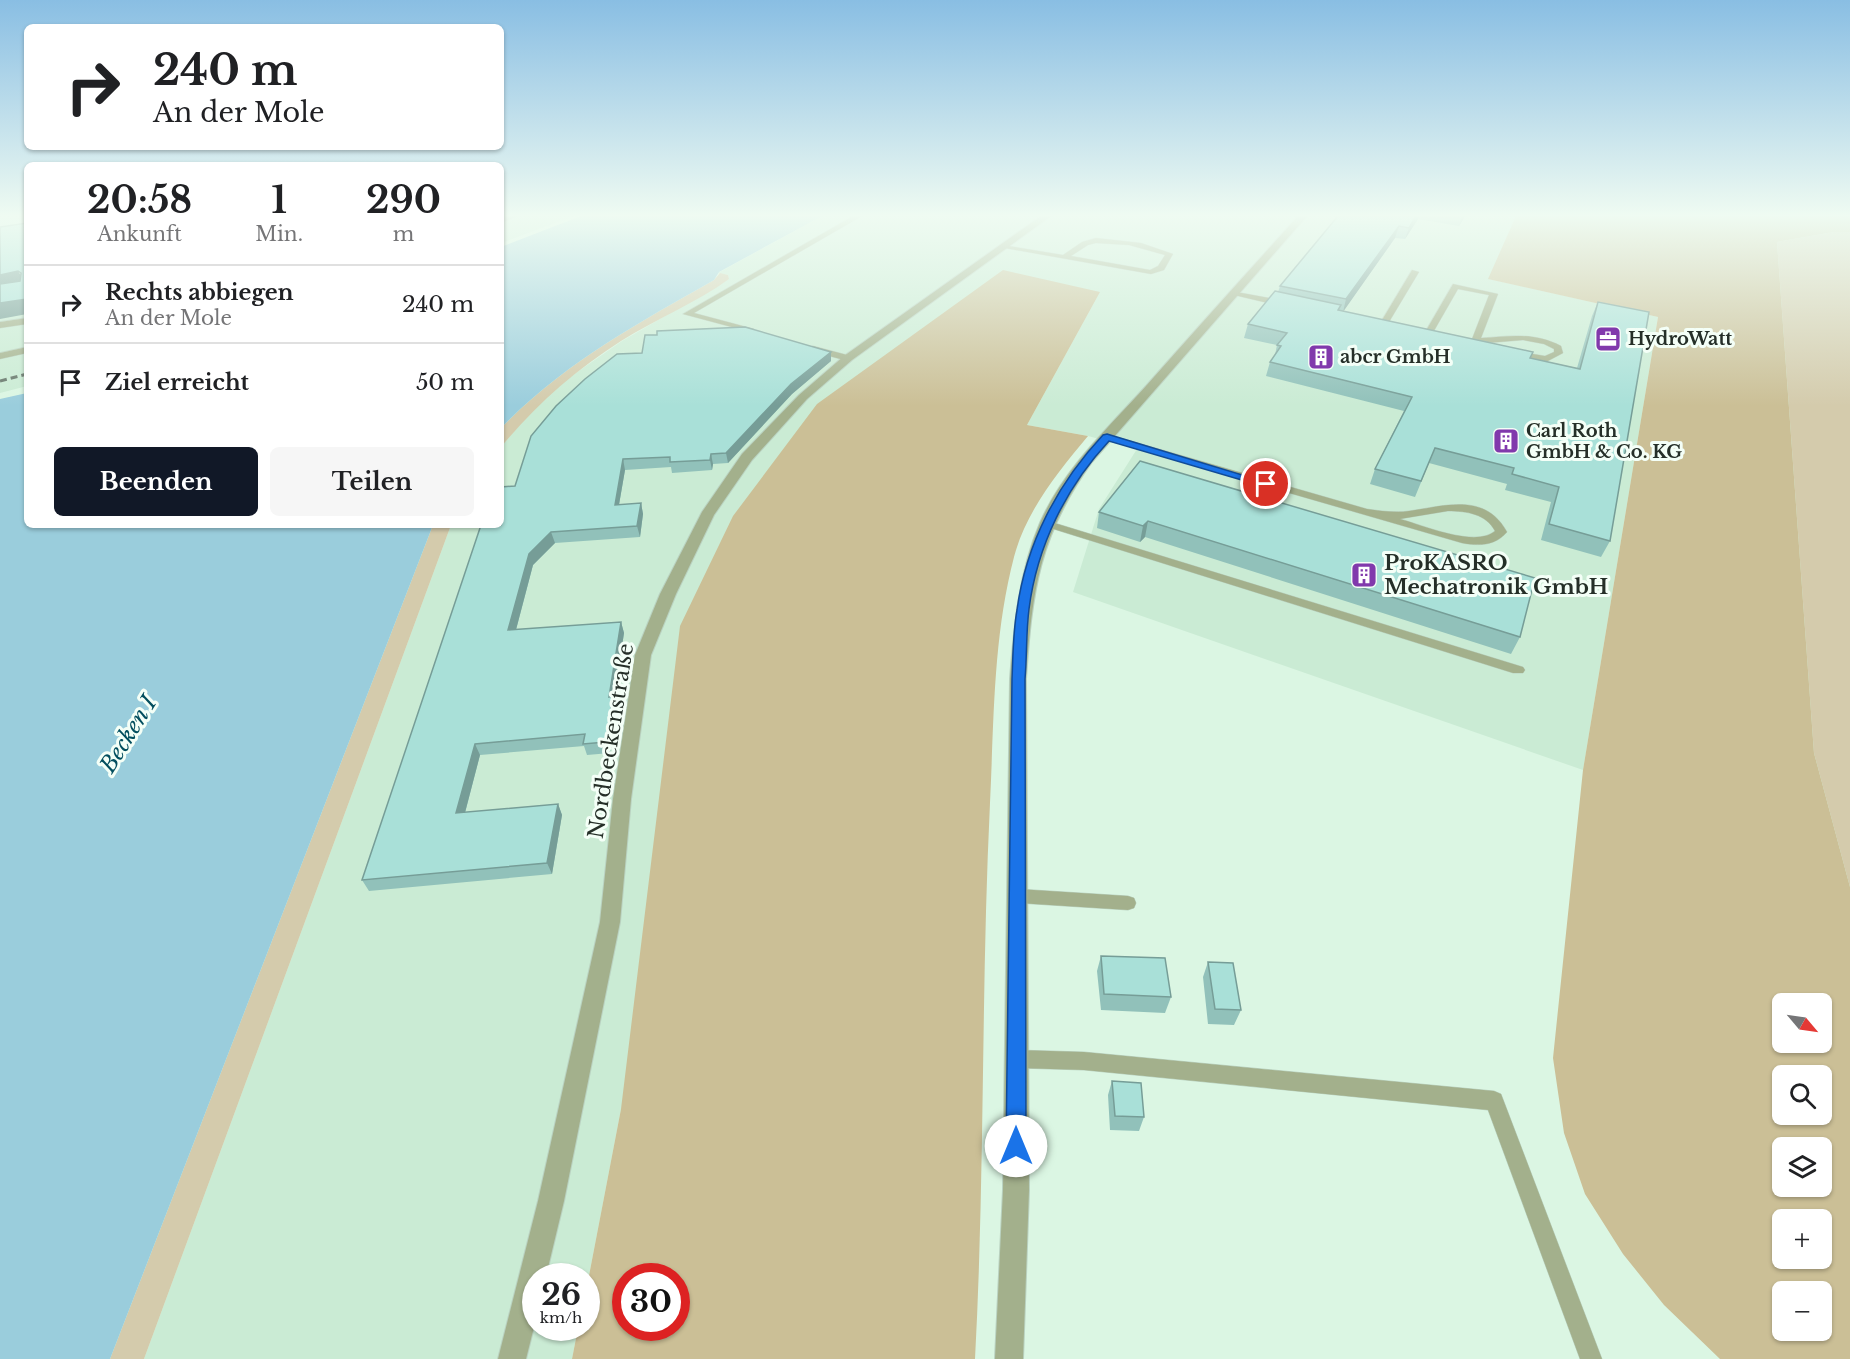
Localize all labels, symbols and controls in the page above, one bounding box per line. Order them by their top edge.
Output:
text: 240 m [153,44,298,96]
icon: right [54,48,132,126]
text: An der Mole [153,96,324,129]
text: 20:58 [87,178,192,223]
text: 1 [271,178,287,223]
text: 290 [366,178,441,223]
text: Ankunft [97,222,182,246]
text: Min. [255,222,303,246]
text: m [393,222,414,246]
text: Rechts abbiegen [105,279,294,306]
icon: right [54,288,87,321]
text: 240 m [402,291,474,318]
text: An der Mole [105,306,232,330]
office icon: HydroWatt [1593,324,1623,354]
place label: HydroWatt [1628,328,1732,350]
building icon: abcr GmbH [1306,342,1336,372]
place label: abcr GmbH [1340,346,1450,368]
icon: arrive [54,366,87,399]
text: Ziel erreicht [105,369,249,396]
text: 50 m [416,369,474,396]
place label: Carl Roth GmbH & Co. KG [1526,420,1682,463]
building icon: Carl Roth GmbH & Co. KG [1491,426,1521,456]
button: Beenden [54,447,258,516]
button: Teilen [270,447,474,516]
pin [1240,458,1291,509]
icon: arrive [1249,467,1282,500]
place label: ProKASRO Mechatronik GmbH [1384,550,1608,600]
building icon: ProKASRO Mechatronik GmbH [1349,560,1379,590]
street label: Nordbeckenstraße [583,642,639,840]
water label: Becken I [94,689,163,779]
north arrow [1772,993,1832,1053]
map controls [1772,993,1832,1341]
button: search [1772,1065,1832,1125]
position arrow [984,1114,1048,1178]
button: layers [1772,1137,1832,1197]
button: + [1772,1209,1832,1269]
speed limit sign: 30 [612,1263,690,1341]
text: 26 [541,1276,581,1313]
button: − [1772,1281,1832,1341]
text: km/h [540,1308,582,1327]

